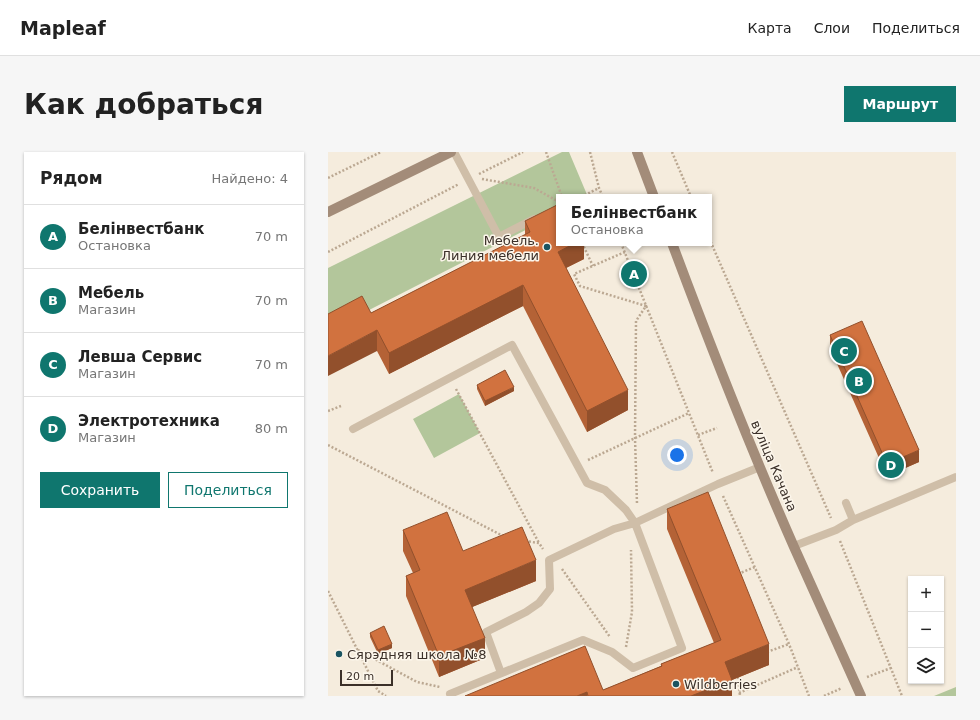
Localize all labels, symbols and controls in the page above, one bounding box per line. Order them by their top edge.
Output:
text: Mapleaf [20,17,106,39]
text: Карта [748,20,792,36]
text: Слои [814,20,850,36]
text: Поделиться [872,20,960,36]
button: Маршрут [844,86,956,122]
text: Как добраться [24,88,263,121]
text: Рядом [40,168,103,188]
text: Найдено: 4 [212,171,288,186]
popup [556,194,712,246]
text: Белінвестбанк [571,204,697,222]
text: Белінвестбанк [78,220,205,238]
text: Остановка [571,222,644,237]
text: A [48,229,58,244]
text: 70 m [255,229,288,244]
place label: Мебель. Линия мебели [441,233,539,263]
text: Остановка [78,238,151,253]
marker: Мебель. Линия мебели [542,242,552,252]
pin: A [621,259,647,289]
text: Мебель [78,284,144,302]
text: B [48,293,58,308]
text: 70 m [255,293,288,308]
text: Магазин [78,302,136,317]
pin: C [831,336,857,366]
text: Левша Сервис [78,348,202,366]
text: C [48,357,58,372]
text: 70 m [255,357,288,372]
text: Магазин [78,366,136,381]
pin: B [846,366,872,396]
text: Электротехника [78,412,220,430]
street label: вуліца Качана [748,418,800,514]
text: D [48,421,58,436]
text: 80 m [255,421,288,436]
text: Магазин [78,430,136,445]
your location [667,445,687,465]
pin: D [878,450,904,480]
button: Сохранить [40,472,160,508]
button: Поделиться [168,472,288,508]
map controls [908,576,944,684]
button: + [908,576,944,612]
button: − [908,612,944,648]
place label: Сярэдняя школа №8 [347,647,486,662]
button: layers [908,648,944,684]
marker: Сярэдняя школа №8 [334,649,344,659]
scale bar [340,668,393,687]
text: 20 m [346,670,374,683]
place label: Wildberries [684,677,757,692]
marker: Wildberries [671,679,681,689]

